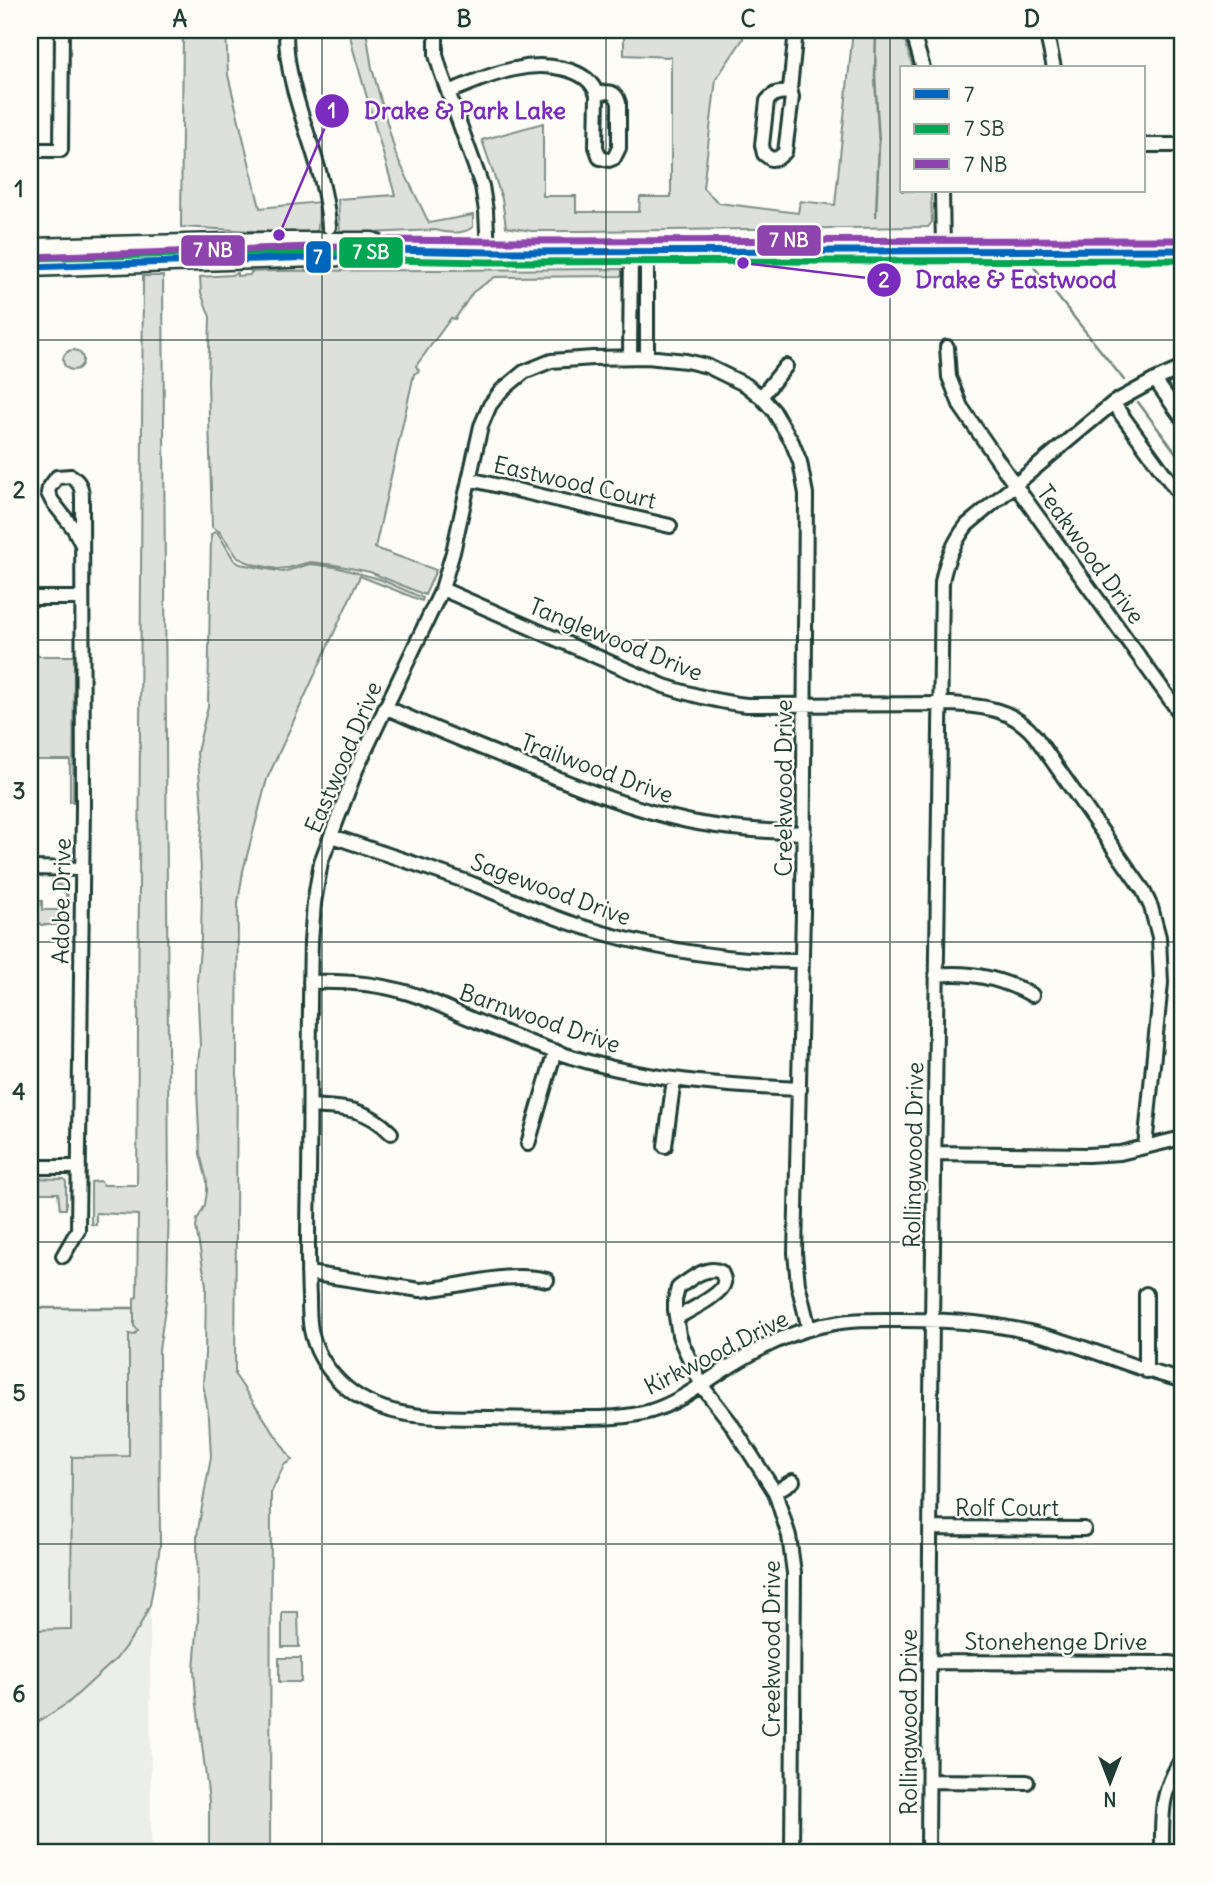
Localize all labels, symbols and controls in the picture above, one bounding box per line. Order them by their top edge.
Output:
text: A [173,4,188,33]
text: B [456,4,472,33]
text: C [740,4,756,33]
text: D [1024,4,1040,33]
legend [900,66,1146,192]
text: 7 [964,81,974,108]
callout: Drake & Park Lake [315,88,580,133]
text: Drake & Park Lake [364,95,566,125]
text: 1 [328,97,336,124]
text: 7 SB [964,115,1005,142]
text: 7 NB [964,151,1008,178]
text: 1 [14,174,24,203]
line badge: 7 NB [756,224,822,257]
text: 7 NB [769,228,809,252]
line badge: 7 NB [180,234,246,267]
line badge: 7 SB [338,236,404,269]
text: 7 NB [193,238,233,262]
line badge: 7 [305,240,332,274]
text: 7 SB [353,240,389,264]
text: 7 [313,245,323,269]
callout: Drake & Eastwood [866,257,1131,302]
text: Drake & Eastwood [915,264,1117,294]
text: 2 [878,266,890,293]
street label: Eastwood Court [491,449,659,515]
text: 2 [13,475,26,504]
street label: Teakwood Drive [1031,479,1151,629]
street label: Tanglewood Drive [525,591,707,687]
street label: Eastwood Drive [298,677,388,837]
street label: Creekwood Drive [769,699,798,877]
street label: Trailwood Drive [517,727,677,809]
text: 3 [12,776,26,805]
street label: Adobe Drive [45,838,77,964]
street label: Sagewood Drive [467,847,635,931]
street label: Barnwood Drive [456,977,624,1059]
street label: Rollingwood Drive [897,1062,929,1248]
text: 4 [12,1077,26,1106]
street label: Kirkwood Drive [639,1303,793,1401]
text: 5 [12,1378,26,1407]
street label: Rolf Court [955,1493,1059,1522]
street label: Creekwood Drive [757,1560,786,1738]
street label: Stonehenge Drive [965,1627,1147,1656]
street label: Rollingwood Drive [894,1629,923,1815]
text: 6 [12,1679,26,1708]
north arrow [1076,1746,1146,1816]
text: N [1103,1787,1117,1811]

